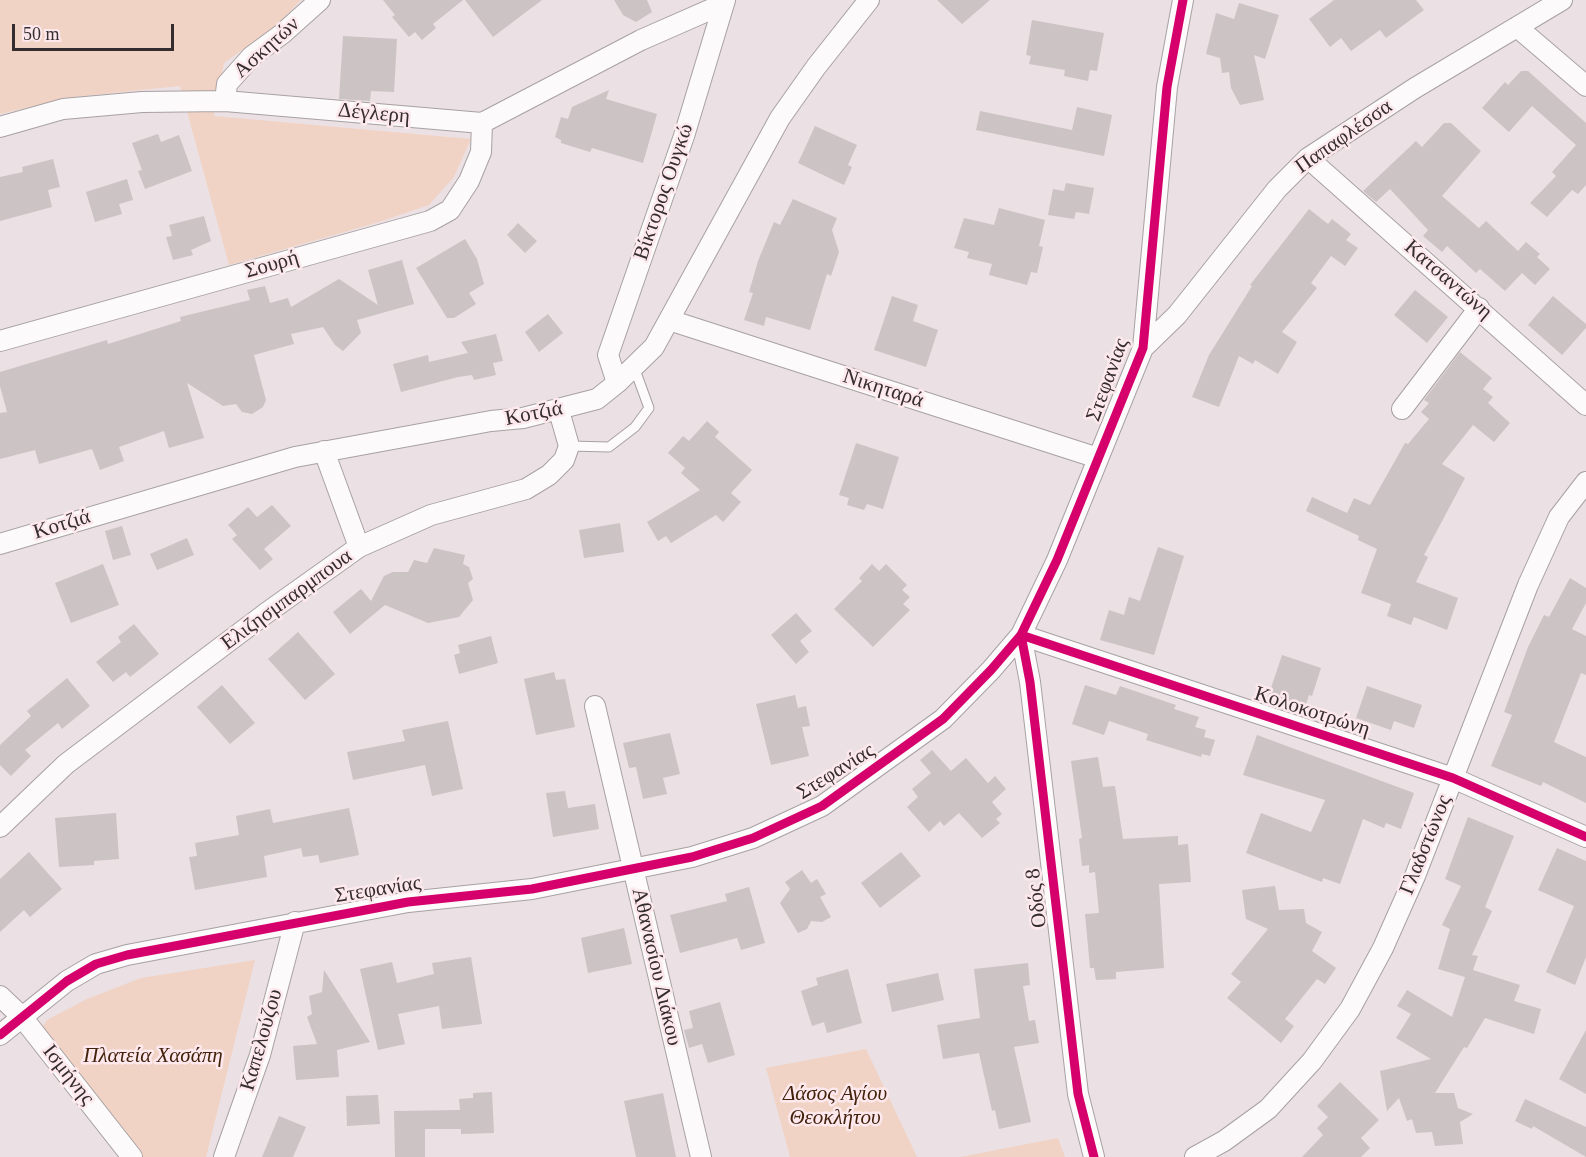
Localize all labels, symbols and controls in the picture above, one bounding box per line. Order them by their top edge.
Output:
scale bar [15,12,177,50]
street label: Ασκητών [229,12,305,84]
text: 50 m [23,24,60,44]
street label: Παπαφλέσσα [1291,94,1397,180]
street label: Δέγλερη [337,98,411,130]
street label: Βίκτορος Ουγκώ [629,120,699,264]
street label: Κατσαντώνη [1399,235,1497,325]
street label: Σουρή [242,245,302,285]
street label: Στεφανίας [1081,335,1135,425]
street label: Νικηταρά [839,364,927,414]
street label: Κοτζιά [503,396,565,432]
street label: Κοτζιά [30,504,94,546]
street label: Ελιζησμπαρμπουα [217,544,357,656]
street label: Κολοκοτρώνη [1251,681,1373,743]
street label: Στεφανίας [793,738,879,806]
street label: Γλαδστώνος [1395,792,1457,898]
street label: Οδός 8 [1021,867,1053,929]
street label: Στεφανίας [333,871,423,909]
street label: Αθανασίου Διάκου [626,886,686,1048]
street label: Καπελούζου [235,986,289,1094]
street label: Ισμήνης [37,1040,99,1110]
park label: Πλατεία Χασάπη [83,1043,223,1069]
park label: Δάσος Αγίου Θεοκλήτου [783,1081,887,1131]

